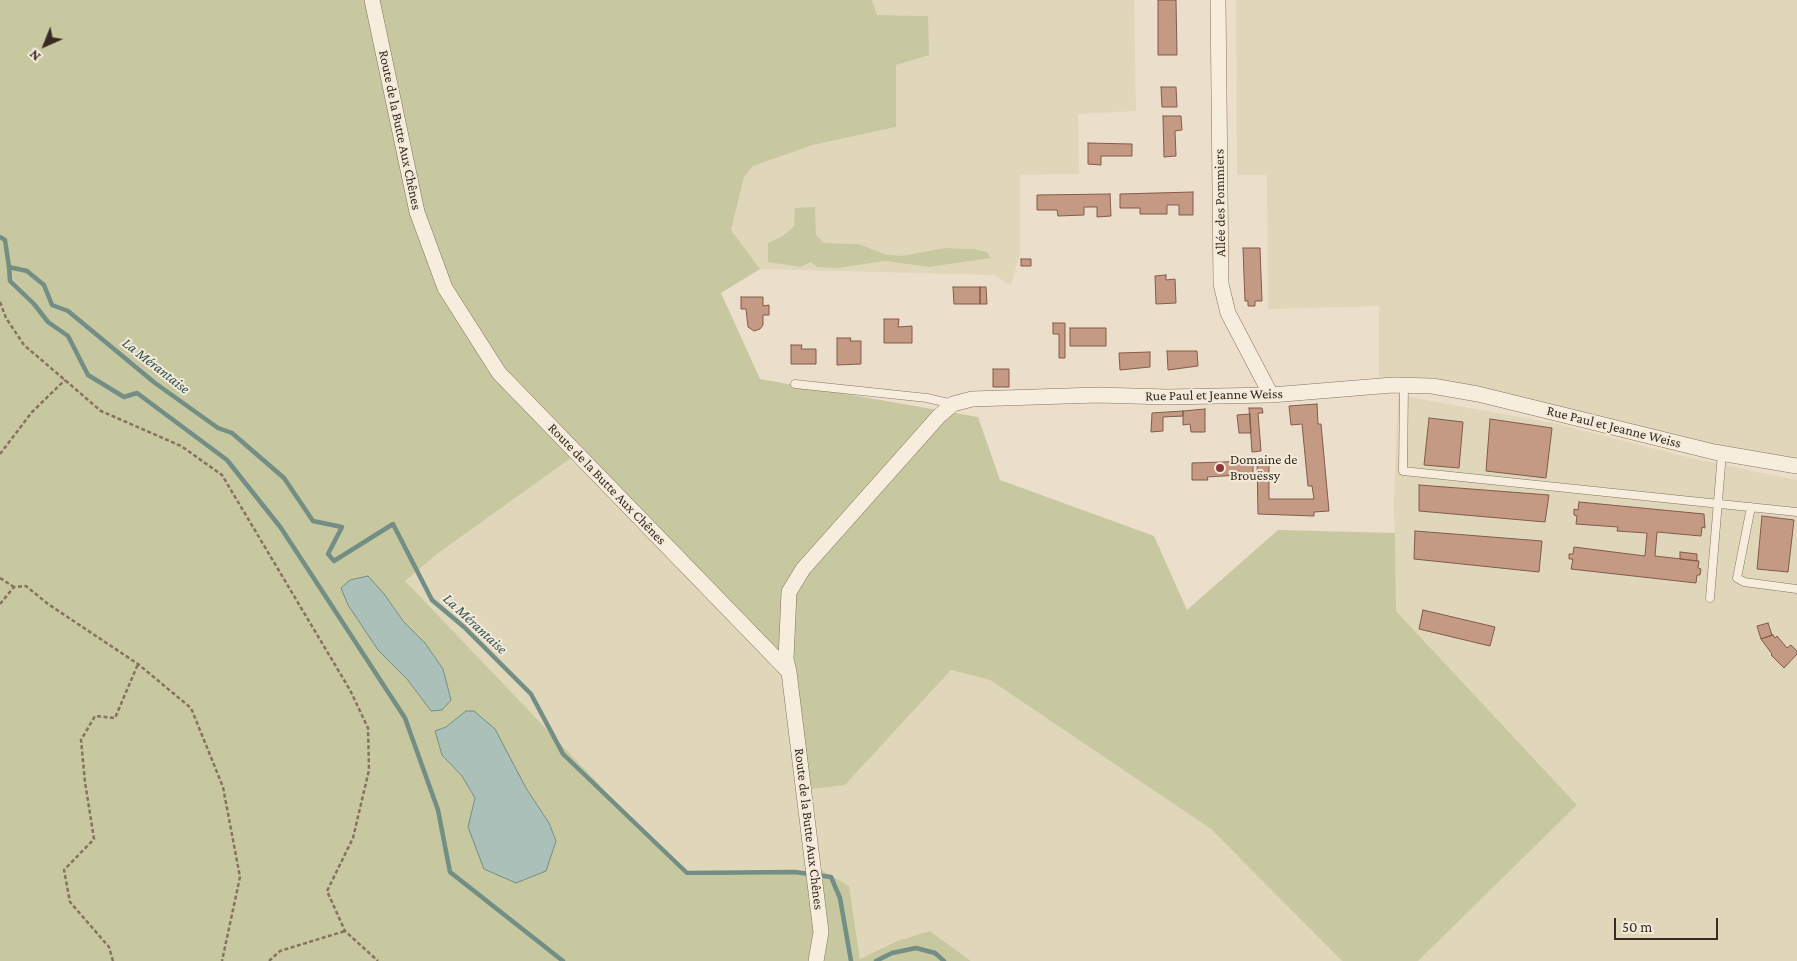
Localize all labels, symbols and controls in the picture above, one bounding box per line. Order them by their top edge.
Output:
north arrow [20,20,70,70]
text: N [26,47,44,65]
street label: Route de la Butte Aux Chênes [375,49,425,211]
street label: Allée des Pommiers [1211,149,1229,257]
water label: La Mérantaise [119,334,193,398]
street label: Rue Paul et Jeanne Weiss [1145,385,1283,405]
street label: Rue Paul et Jeanne Weiss [1545,402,1683,452]
street label: Route de la Butte Aux Chênes [544,420,670,548]
place label: Domaine de Brouëssy [1230,452,1297,484]
marker: Domaine de Brouëssy [1214,462,1226,474]
water label: La Mérantaise [439,590,511,658]
street label: Route de la Butte Aux Chênes [791,747,827,911]
scale bar [1617,908,1721,940]
text: 50 m [1622,919,1652,935]

